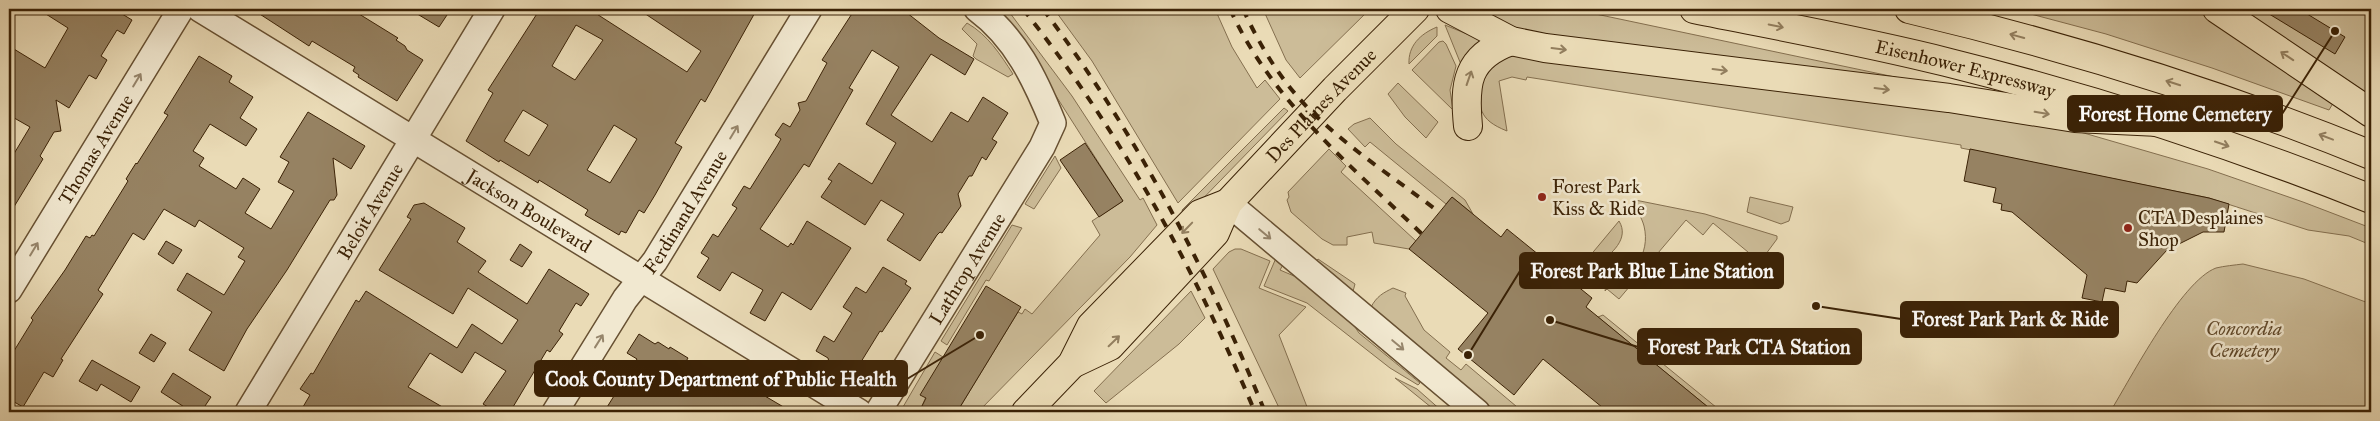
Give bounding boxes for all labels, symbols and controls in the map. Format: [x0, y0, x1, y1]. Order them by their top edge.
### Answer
one-way arrow [1768, 22, 1784, 31]
one-way arrow [2009, 31, 2025, 40]
street label: Eisenhower Expressway [1873, 35, 2059, 103]
street label: Des Plaines Avenue [1261, 43, 1381, 167]
one-way arrow [1551, 45, 1567, 55]
one-way arrow [2280, 51, 2294, 61]
one-way arrow [1712, 65, 1728, 75]
one-way arrow [1465, 71, 1474, 86]
one-way arrow [132, 73, 143, 87]
one-way arrow [2165, 77, 2181, 87]
one-way arrow [1873, 85, 1889, 95]
street label: Thomas Avenue [53, 90, 138, 209]
callout: Forest Home Cemetery [2068, 96, 2282, 131]
text: Forest Home Cemetery [2078, 102, 2273, 127]
one-way arrow [2034, 108, 2050, 118]
one-way arrow [729, 125, 739, 139]
one-way arrow [2319, 132, 2334, 141]
one-way arrow [2214, 139, 2230, 149]
street label: Ferdinand Avenue [638, 146, 732, 279]
street label: Beloit Avenue [332, 159, 408, 264]
street label: Jackson Boulevard [460, 163, 596, 258]
place label: Forest Park Kiss & Ride [1552, 175, 1645, 220]
marker: Forest Park Kiss & Ride [1536, 191, 1548, 203]
place label: CTA Desplaines Shop [2138, 206, 2263, 251]
street label: Lathrop Avenue [924, 209, 1011, 329]
one-way arrow [1181, 221, 1193, 234]
marker: CTA Desplaines Shop [2122, 222, 2134, 234]
one-way arrow [1259, 229, 1272, 240]
one-way arrow [30, 242, 40, 256]
callout: Forest Park Blue Line Station [1520, 253, 1783, 288]
text: Forest Park Blue Line Station [1530, 259, 1774, 283]
callout: Forest Park Park & Ride [1901, 302, 2118, 337]
text: Forest Park Park & Ride [1911, 307, 2109, 331]
park label: Concordia Cemetery [2206, 317, 2282, 362]
callout: Forest Park CTA Station [1638, 329, 1861, 364]
one-way arrow [594, 334, 604, 348]
one-way arrow [1108, 334, 1120, 347]
text: Forest Park CTA Station [1648, 335, 1851, 359]
one-way arrow [1391, 340, 1404, 351]
callout: Cook County Department of Public Health [535, 361, 907, 396]
text: Cook County Department of Public Health [545, 367, 898, 392]

